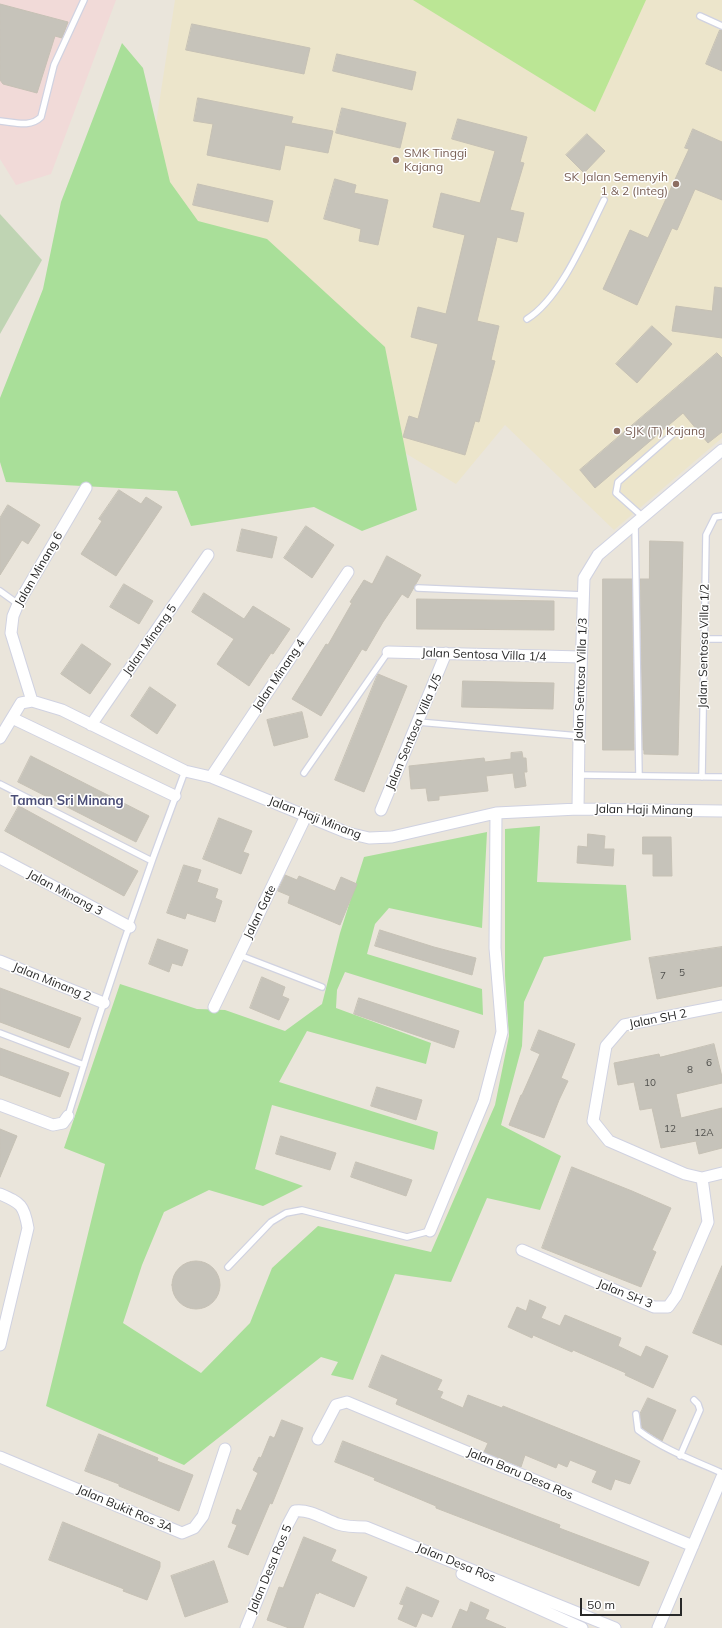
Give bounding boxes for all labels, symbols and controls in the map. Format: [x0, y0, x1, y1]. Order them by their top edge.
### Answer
place label: SMK Tinggi Kajang [404, 146, 467, 174]
marker: SMK Tinggi Kajang [391, 155, 401, 165]
place label: SK Jalan Semenyih 1 & 2 (Integ) [564, 170, 668, 198]
marker: SK Jalan Semenyih 1 & 2 (Integ) [671, 179, 681, 189]
place label: SJK (T) Kajang [625, 424, 705, 438]
marker: SJK (T) Kajang [612, 426, 622, 436]
street label: Jalan Minang 6 [12, 529, 66, 609]
street label: Jalan Sentosa Villa 1/2 [696, 583, 712, 709]
street label: Jalan Minang 5 [120, 602, 180, 678]
street label: Jalan Sentosa Villa 1/3 [572, 617, 590, 743]
street label: Jalan Minang 4 [250, 636, 308, 714]
street label: Jalan Sentosa Villa 1/4 [421, 646, 547, 664]
street label: Jalan Sentosa Villa 1/5 [383, 672, 445, 792]
district label: Taman Sri Minang [10, 793, 124, 809]
street label: Jalan Haji Minang [267, 794, 363, 842]
street label: Jalan Haji Minang [595, 802, 693, 818]
street label: Jalan Minang 3 [25, 867, 105, 919]
street label: Jalan Gate [241, 883, 279, 941]
street label: Jalan Minang 2 [11, 960, 93, 1004]
house number: 5 [679, 967, 685, 979]
house number: 7 [660, 970, 666, 982]
street label: Jalan SH 2 [628, 1006, 688, 1032]
house number: 6 [706, 1057, 712, 1069]
house number: 8 [687, 1064, 693, 1076]
house number: 10 [644, 1077, 656, 1089]
house number: 12 [664, 1123, 676, 1135]
house number: 12A [694, 1127, 714, 1139]
street label: Jalan SH 3 [595, 1276, 655, 1312]
street label: Jalan Baru Desa Ros [465, 1445, 575, 1503]
street label: Jalan Bukit Ros 3A [75, 1482, 175, 1536]
street label: Jalan Desa Ros 5 [245, 1523, 295, 1615]
street label: Jalan Desa Ros [414, 1541, 498, 1585]
scale bar [582, 1590, 684, 1616]
text: 50 m [587, 1597, 615, 1612]

